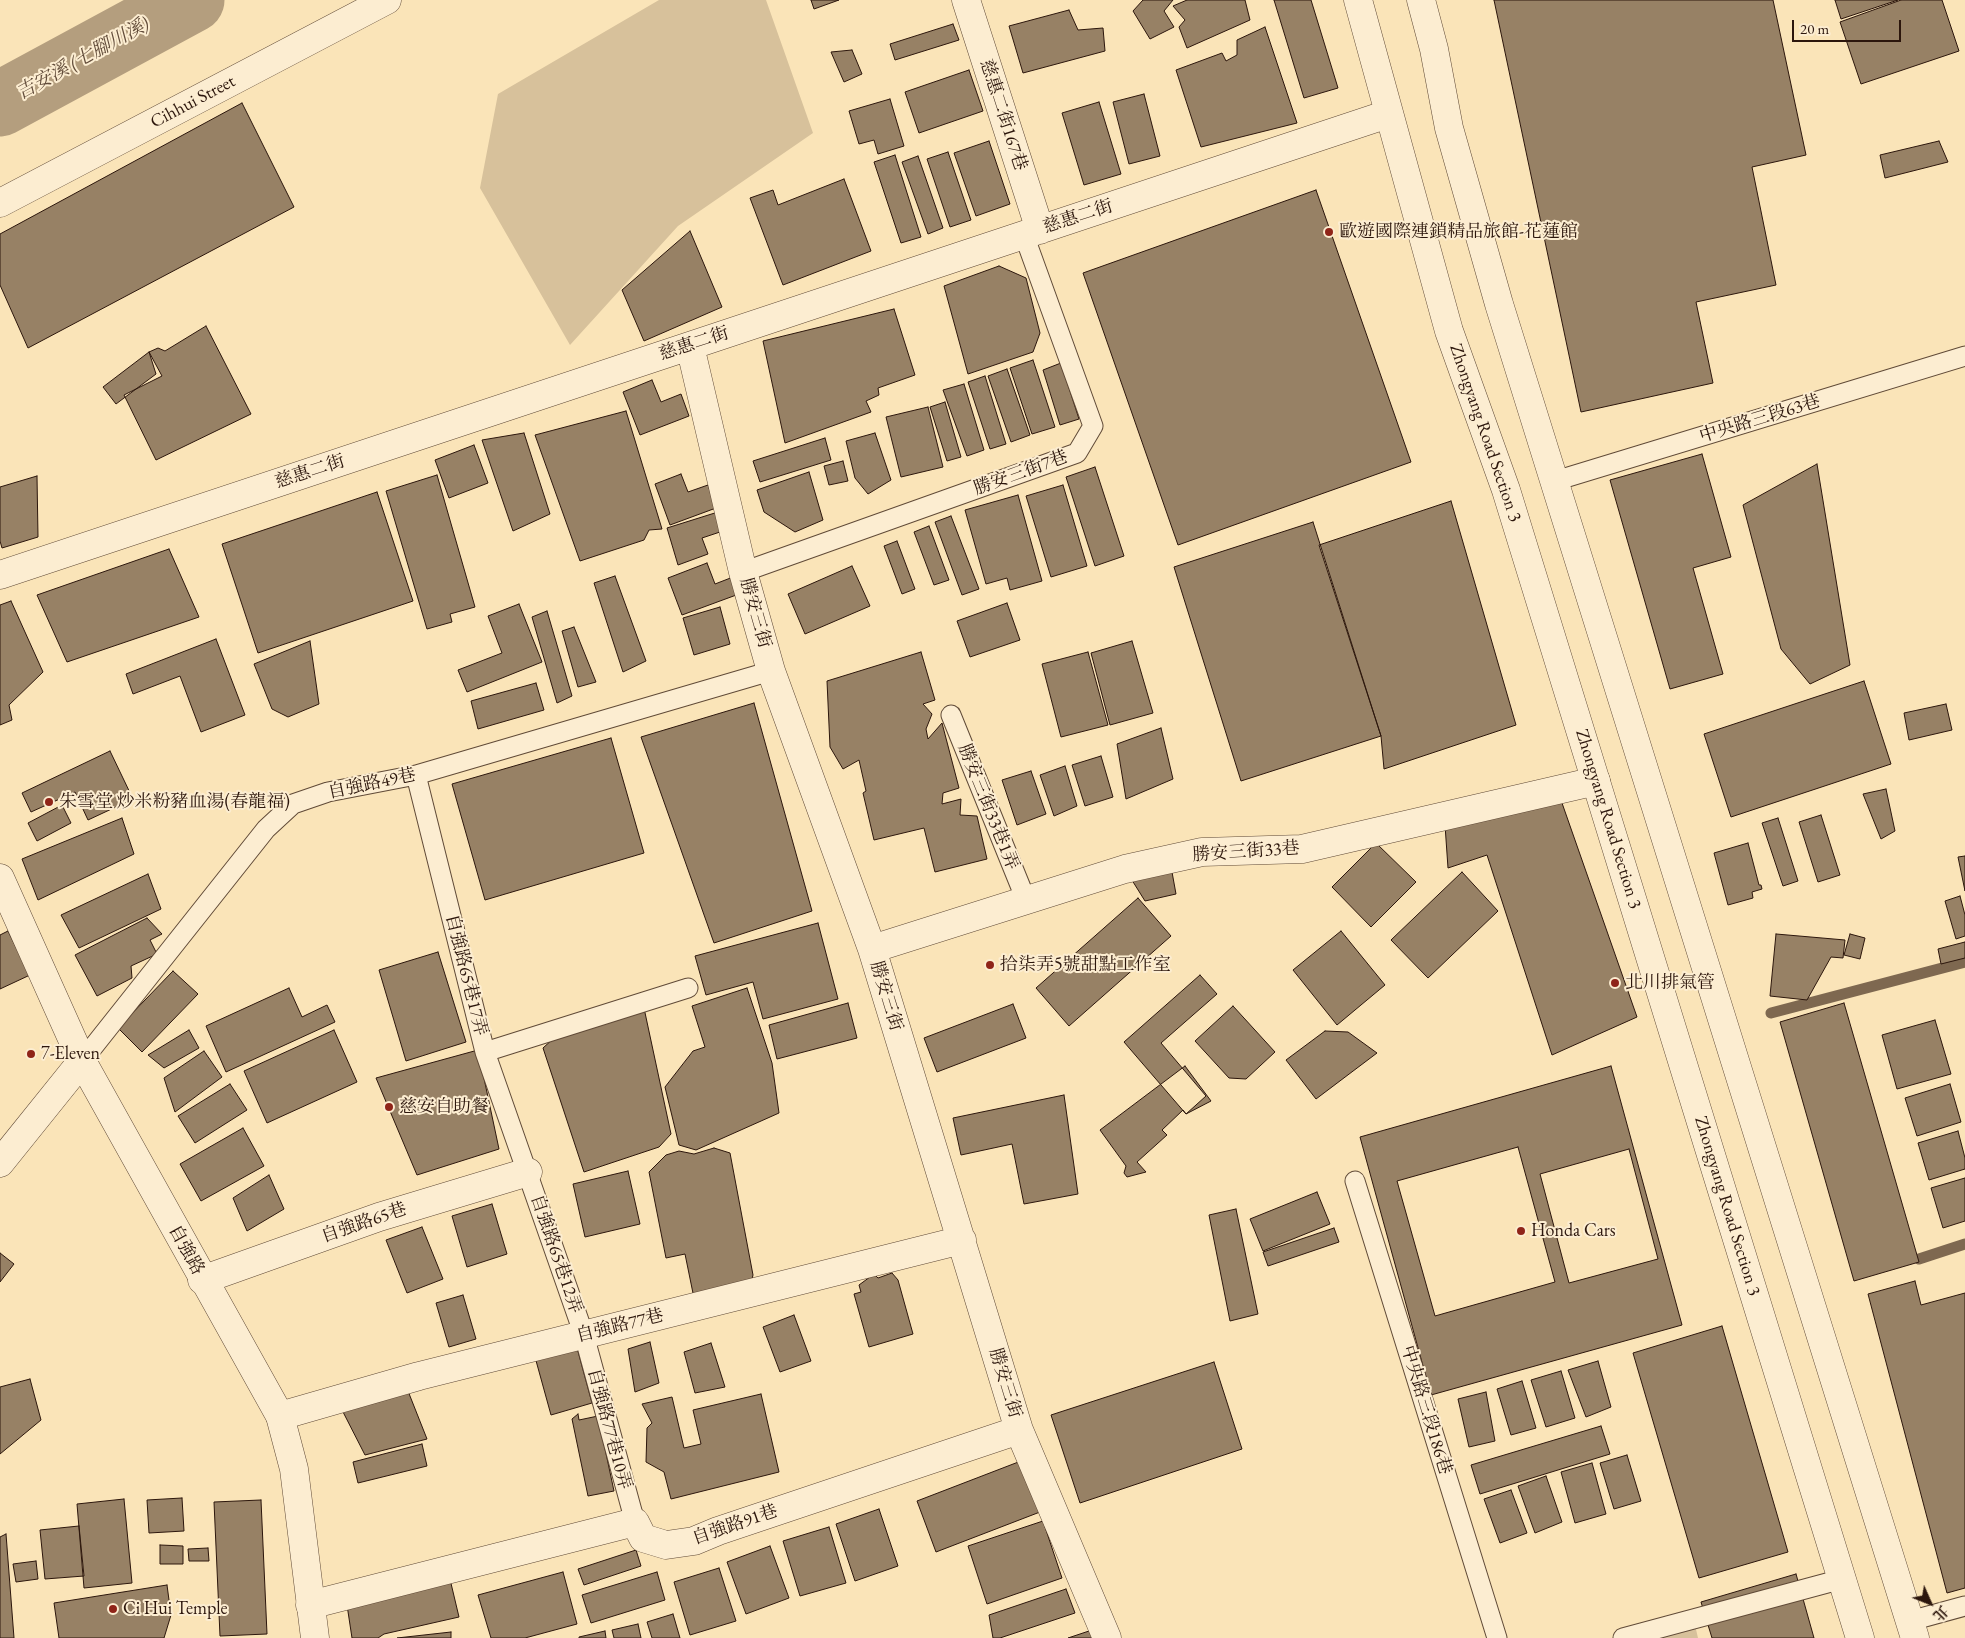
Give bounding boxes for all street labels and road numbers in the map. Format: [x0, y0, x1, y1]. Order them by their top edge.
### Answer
street label: 慈惠二街167巷 [975, 57, 1031, 173]
street label: Cihhui Street [147, 71, 239, 133]
street label: 慈惠二街 [1040, 196, 1116, 238]
street label: 慈惠二街 [656, 323, 732, 365]
street label: Zhongyang Road Section 3 [1444, 341, 1526, 525]
street label: 中央路三段63巷 [1697, 390, 1823, 448]
street label: 勝安三街7巷 [971, 446, 1071, 500]
street label: 慈惠二街 [272, 451, 348, 493]
street label: 勝安三街 [735, 575, 775, 651]
street label: Zhongyang Road Section 3 [1570, 727, 1646, 911]
street label: 勝安三街33巷1弄 [953, 741, 1023, 873]
street label: 自強路49巷 [326, 764, 418, 804]
street label: 勝安三街33巷 [1192, 837, 1300, 867]
street label: 自強路65巷17弄 [440, 912, 492, 1038]
street label: 勝安三街 [865, 958, 907, 1034]
street label: Zhongyang Road Section 3 [1689, 1114, 1765, 1298]
street label: 自強路65巷12弄 [526, 1192, 586, 1316]
street label: 自強路65巷 [318, 1198, 410, 1248]
street label: 自強路 [163, 1221, 209, 1279]
street label: 自強路77巷 [574, 1305, 666, 1347]
street label: 中央路三段186巷 [1396, 1343, 1456, 1477]
street label: 勝安三街 [984, 1345, 1026, 1421]
street label: 自強路77巷10弄 [582, 1366, 636, 1492]
street label: 自強路91巷 [689, 1500, 781, 1550]

